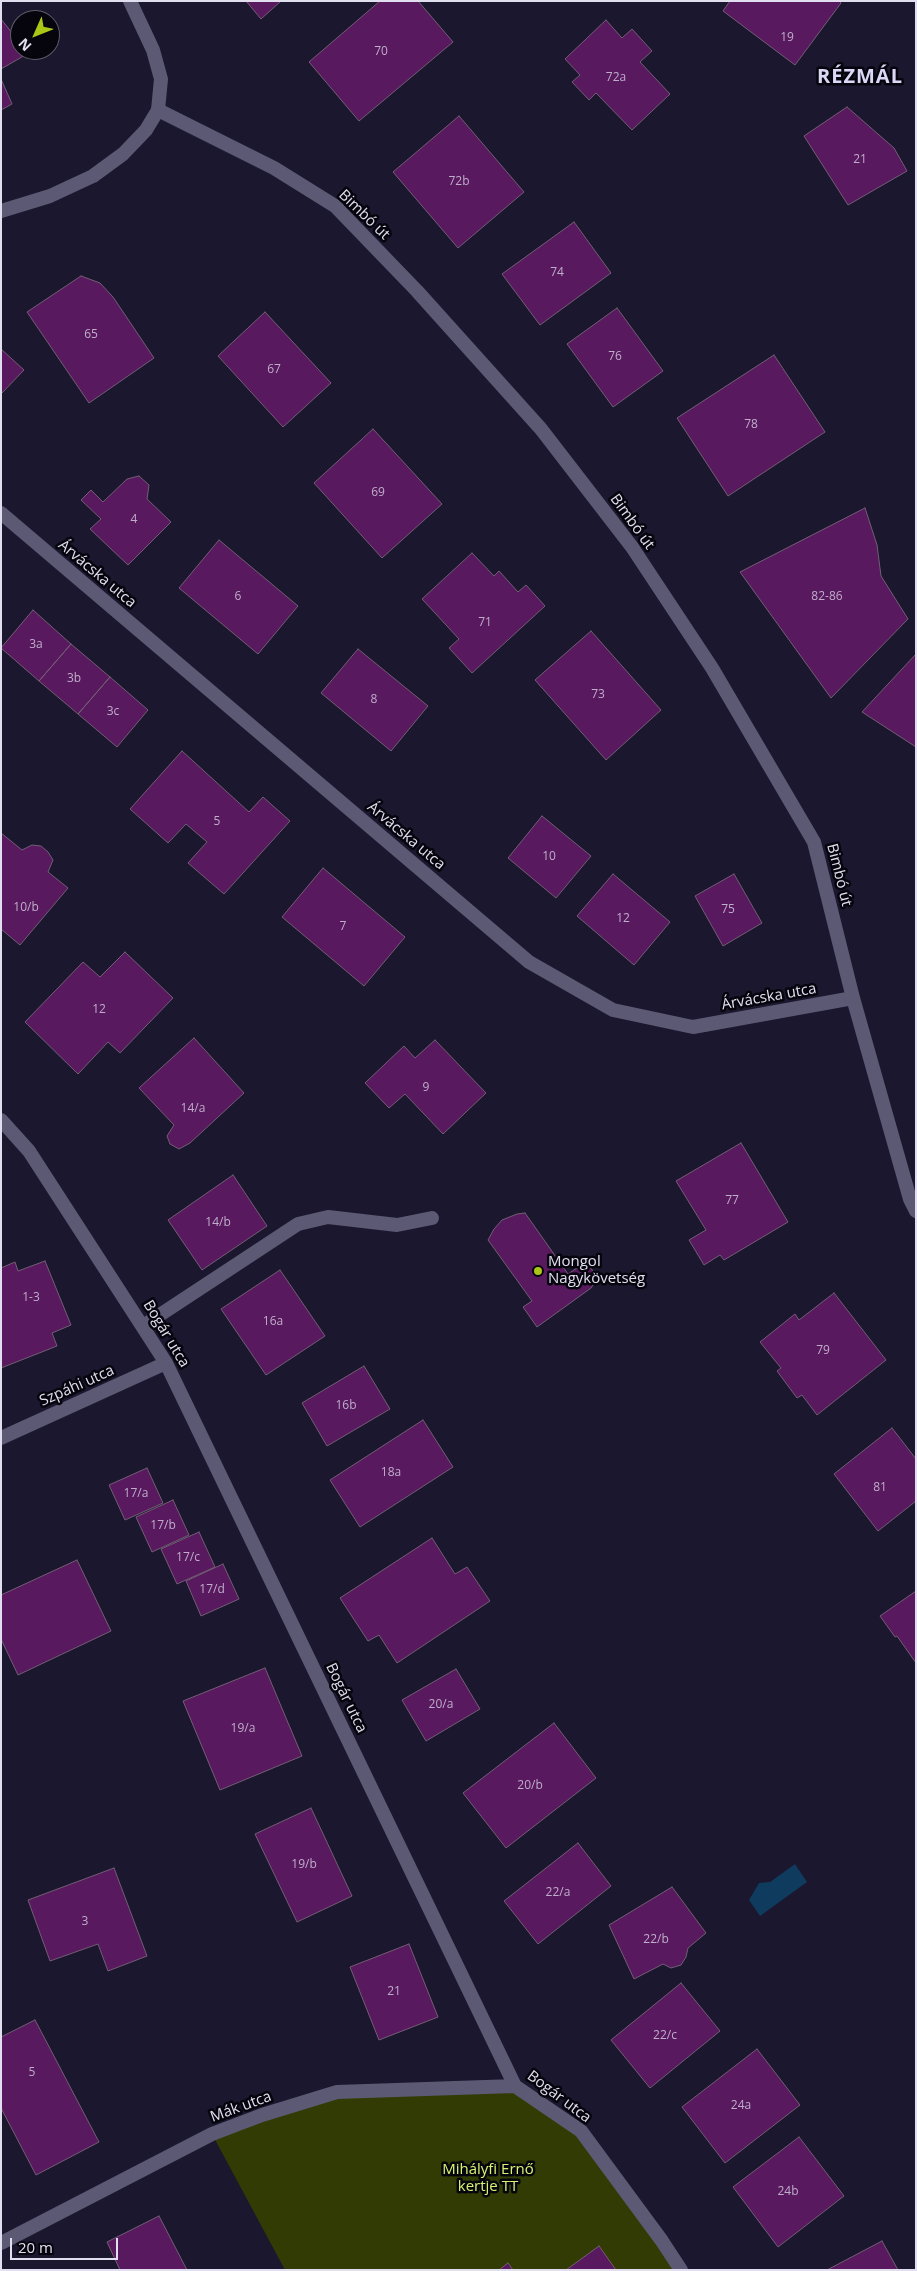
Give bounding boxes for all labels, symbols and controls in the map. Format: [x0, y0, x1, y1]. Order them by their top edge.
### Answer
north arrow [10, 10, 60, 60]
house number: 19 [780, 31, 794, 45]
text: N [14, 34, 35, 56]
house number: 70 [374, 45, 388, 59]
district label: RÉZMÁL [816, 65, 904, 89]
house number: 72a [606, 71, 626, 85]
house number: 21 [853, 153, 867, 167]
house number: 72b [448, 175, 470, 189]
street label: Bimbó út [335, 186, 393, 244]
house number: 74 [550, 266, 564, 280]
house number: 65 [84, 328, 98, 342]
house number: 76 [608, 350, 622, 364]
house number: 67 [267, 363, 281, 377]
house number: 78 [744, 418, 758, 432]
house number: 69 [371, 486, 385, 500]
street label: Bimbó út [606, 491, 658, 553]
house number: 4 [131, 513, 137, 527]
street label: Árvácska utca [54, 536, 140, 612]
house number: 6 [235, 590, 241, 604]
house number: 82-86 [811, 590, 843, 604]
house number: 71 [478, 616, 492, 630]
house number: 3a [29, 638, 43, 652]
house number: 3b [67, 672, 81, 686]
house number: 73 [591, 688, 605, 702]
house number: 8 [371, 693, 377, 707]
house number: 3c [107, 705, 119, 719]
street label: Árvácska utca [363, 798, 449, 874]
house number: 5 [214, 815, 220, 829]
street label: Bimbó út [823, 842, 855, 908]
house number: 10 [542, 850, 556, 864]
house number: 10/b [13, 901, 39, 915]
house number: 75 [721, 903, 735, 917]
house number: 12 [616, 912, 630, 926]
house number: 7 [340, 920, 346, 934]
street label: Árvácska utca [720, 980, 818, 1014]
house number: 12 [92, 1003, 106, 1017]
house number: 9 [423, 1081, 429, 1095]
house number: 14/a [181, 1102, 205, 1116]
house number: 77 [725, 1194, 739, 1208]
house number: 14/b [205, 1216, 231, 1230]
place label: Mongol Nagykövetség [548, 1253, 645, 1288]
marker: Mongol Nagykövetség [532, 1265, 544, 1277]
house number: 1-3 [22, 1291, 40, 1305]
street label: Bogár utca [139, 1297, 193, 1371]
house number: 16a [263, 1315, 283, 1329]
house number: 79 [816, 1344, 830, 1358]
street label: Szpáhi utca [37, 1362, 117, 1410]
house number: 16b [335, 1399, 357, 1413]
house number: 18a [381, 1466, 401, 1480]
house number: 81 [873, 1481, 887, 1495]
house number: 17/a [124, 1487, 148, 1501]
house number: 17/b [150, 1519, 176, 1533]
house number: 17/c [176, 1551, 200, 1565]
house number: 17/d [199, 1583, 225, 1597]
street label: Bogár utca [321, 1660, 371, 1736]
house number: 20/a [429, 1698, 453, 1712]
house number: 19/a [231, 1722, 255, 1736]
house number: 20/b [517, 1779, 543, 1793]
house number: 19/b [291, 1858, 317, 1872]
house number: 22/a [546, 1886, 570, 1900]
house number: 3 [82, 1915, 88, 1929]
house number: 22/b [643, 1933, 669, 1947]
house number: 21 [387, 1985, 401, 1999]
house number: 22/c [653, 2029, 677, 2043]
house number: 5 [29, 2066, 35, 2080]
street label: Bogár utca [524, 2067, 594, 2127]
street label: Mák utca [208, 2088, 274, 2126]
house number: 24a [731, 2099, 751, 2113]
park label: Mihályfi Ernő kertje TT [442, 2161, 534, 2196]
house number: 24b [777, 2185, 799, 2199]
scale bar [12, 2228, 120, 2260]
text: 20 m [18, 2237, 53, 2257]

